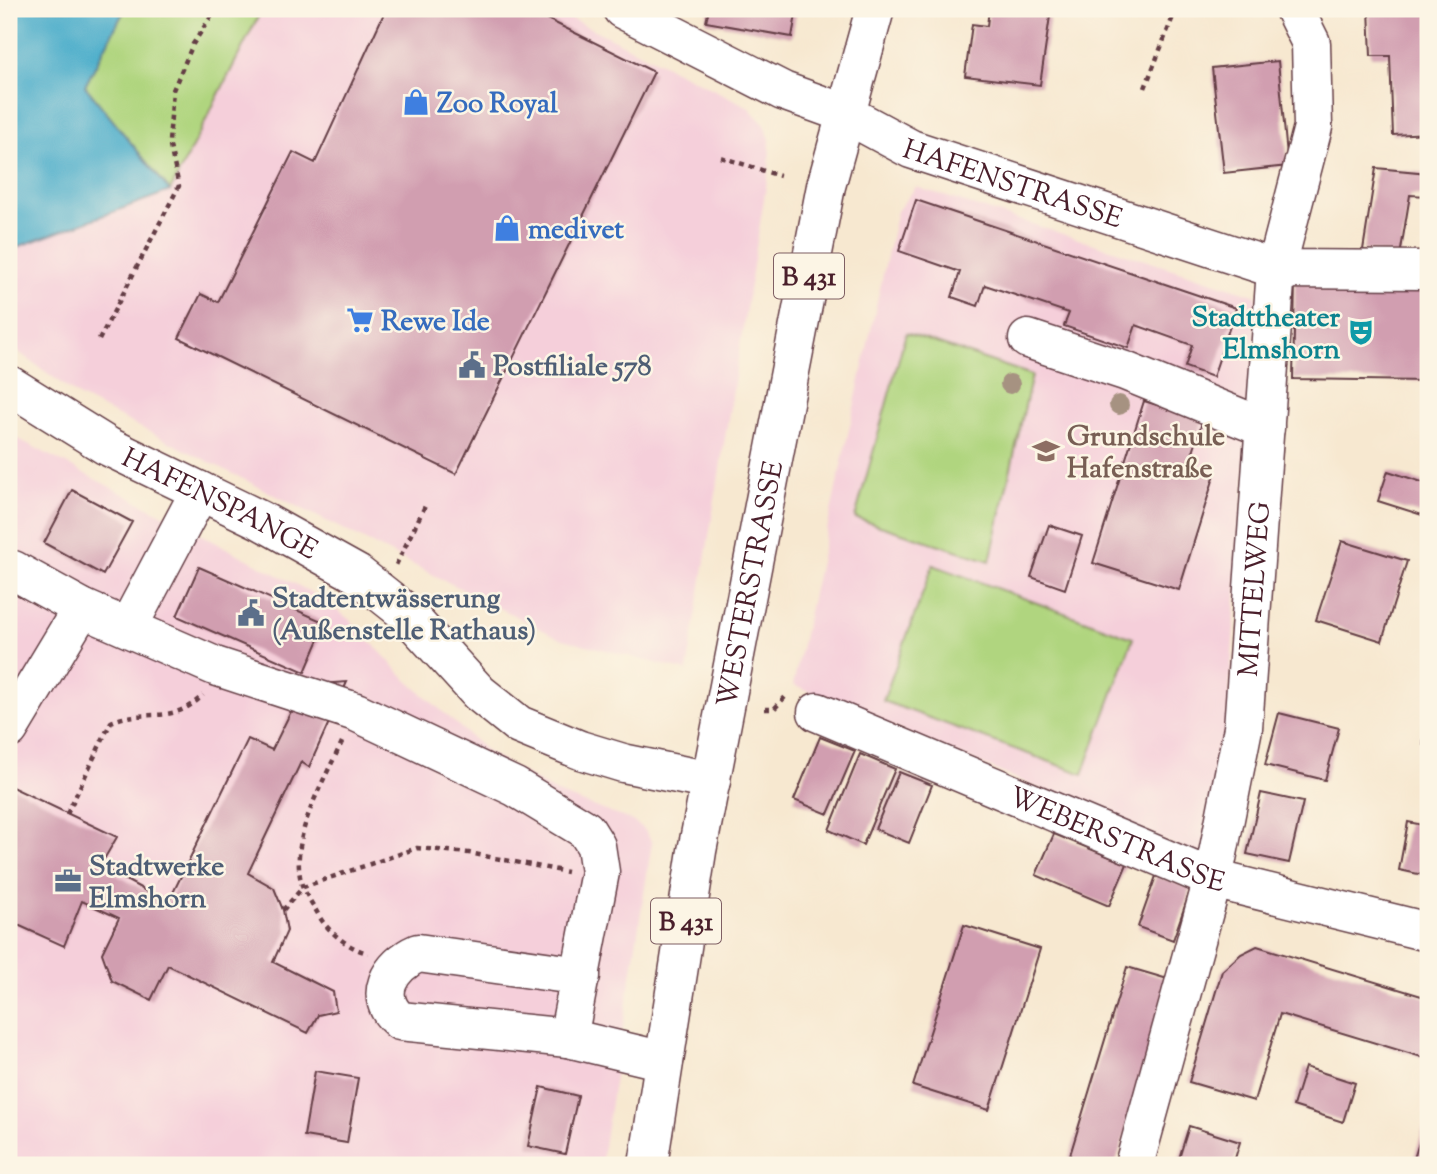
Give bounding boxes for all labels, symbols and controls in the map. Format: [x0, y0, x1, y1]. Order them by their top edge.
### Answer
place label: Zoo Royal [437, 85, 558, 125]
shop icon: Zoo Royal [401, 87, 431, 117]
street label: HAFENSTRASSE [897, 131, 1127, 240]
place label: medivet [528, 211, 624, 251]
shop icon: medivet [492, 213, 522, 243]
road number: B 431 [774, 254, 844, 298]
place label: Stadttheater Elmshorn [1192, 299, 1340, 371]
place label: Rewe Ide [381, 303, 490, 343]
supermarket icon: Rewe Ide [345, 305, 375, 335]
theatre icon: Stadttheater Elmshorn [1346, 317, 1376, 347]
place label: Postfiliale 578 [493, 348, 652, 388]
public building icon: Postfiliale 578 [457, 350, 487, 380]
place label: Grundschule Hafenstraße [1067, 418, 1225, 490]
school or university icon: Grundschule Hafenstraße [1031, 436, 1061, 466]
street label: HAFENSPANGE [114, 439, 324, 571]
street label: WESTERSTRASSE [708, 458, 795, 711]
street label: MITTELWEG [1230, 500, 1282, 678]
place label: Stadtentwässerung (Außenstelle Rathaus) [272, 580, 536, 652]
public building icon: Stadtentwässerung (Außenstelle Rathaus) [236, 598, 266, 628]
street label: WEBERSTRASSE [1002, 778, 1229, 904]
place label: Stadtwerke Elmshorn [89, 848, 224, 920]
office icon: Stadtwerke Elmshorn [53, 866, 83, 896]
road number: B 431 [651, 898, 721, 944]

